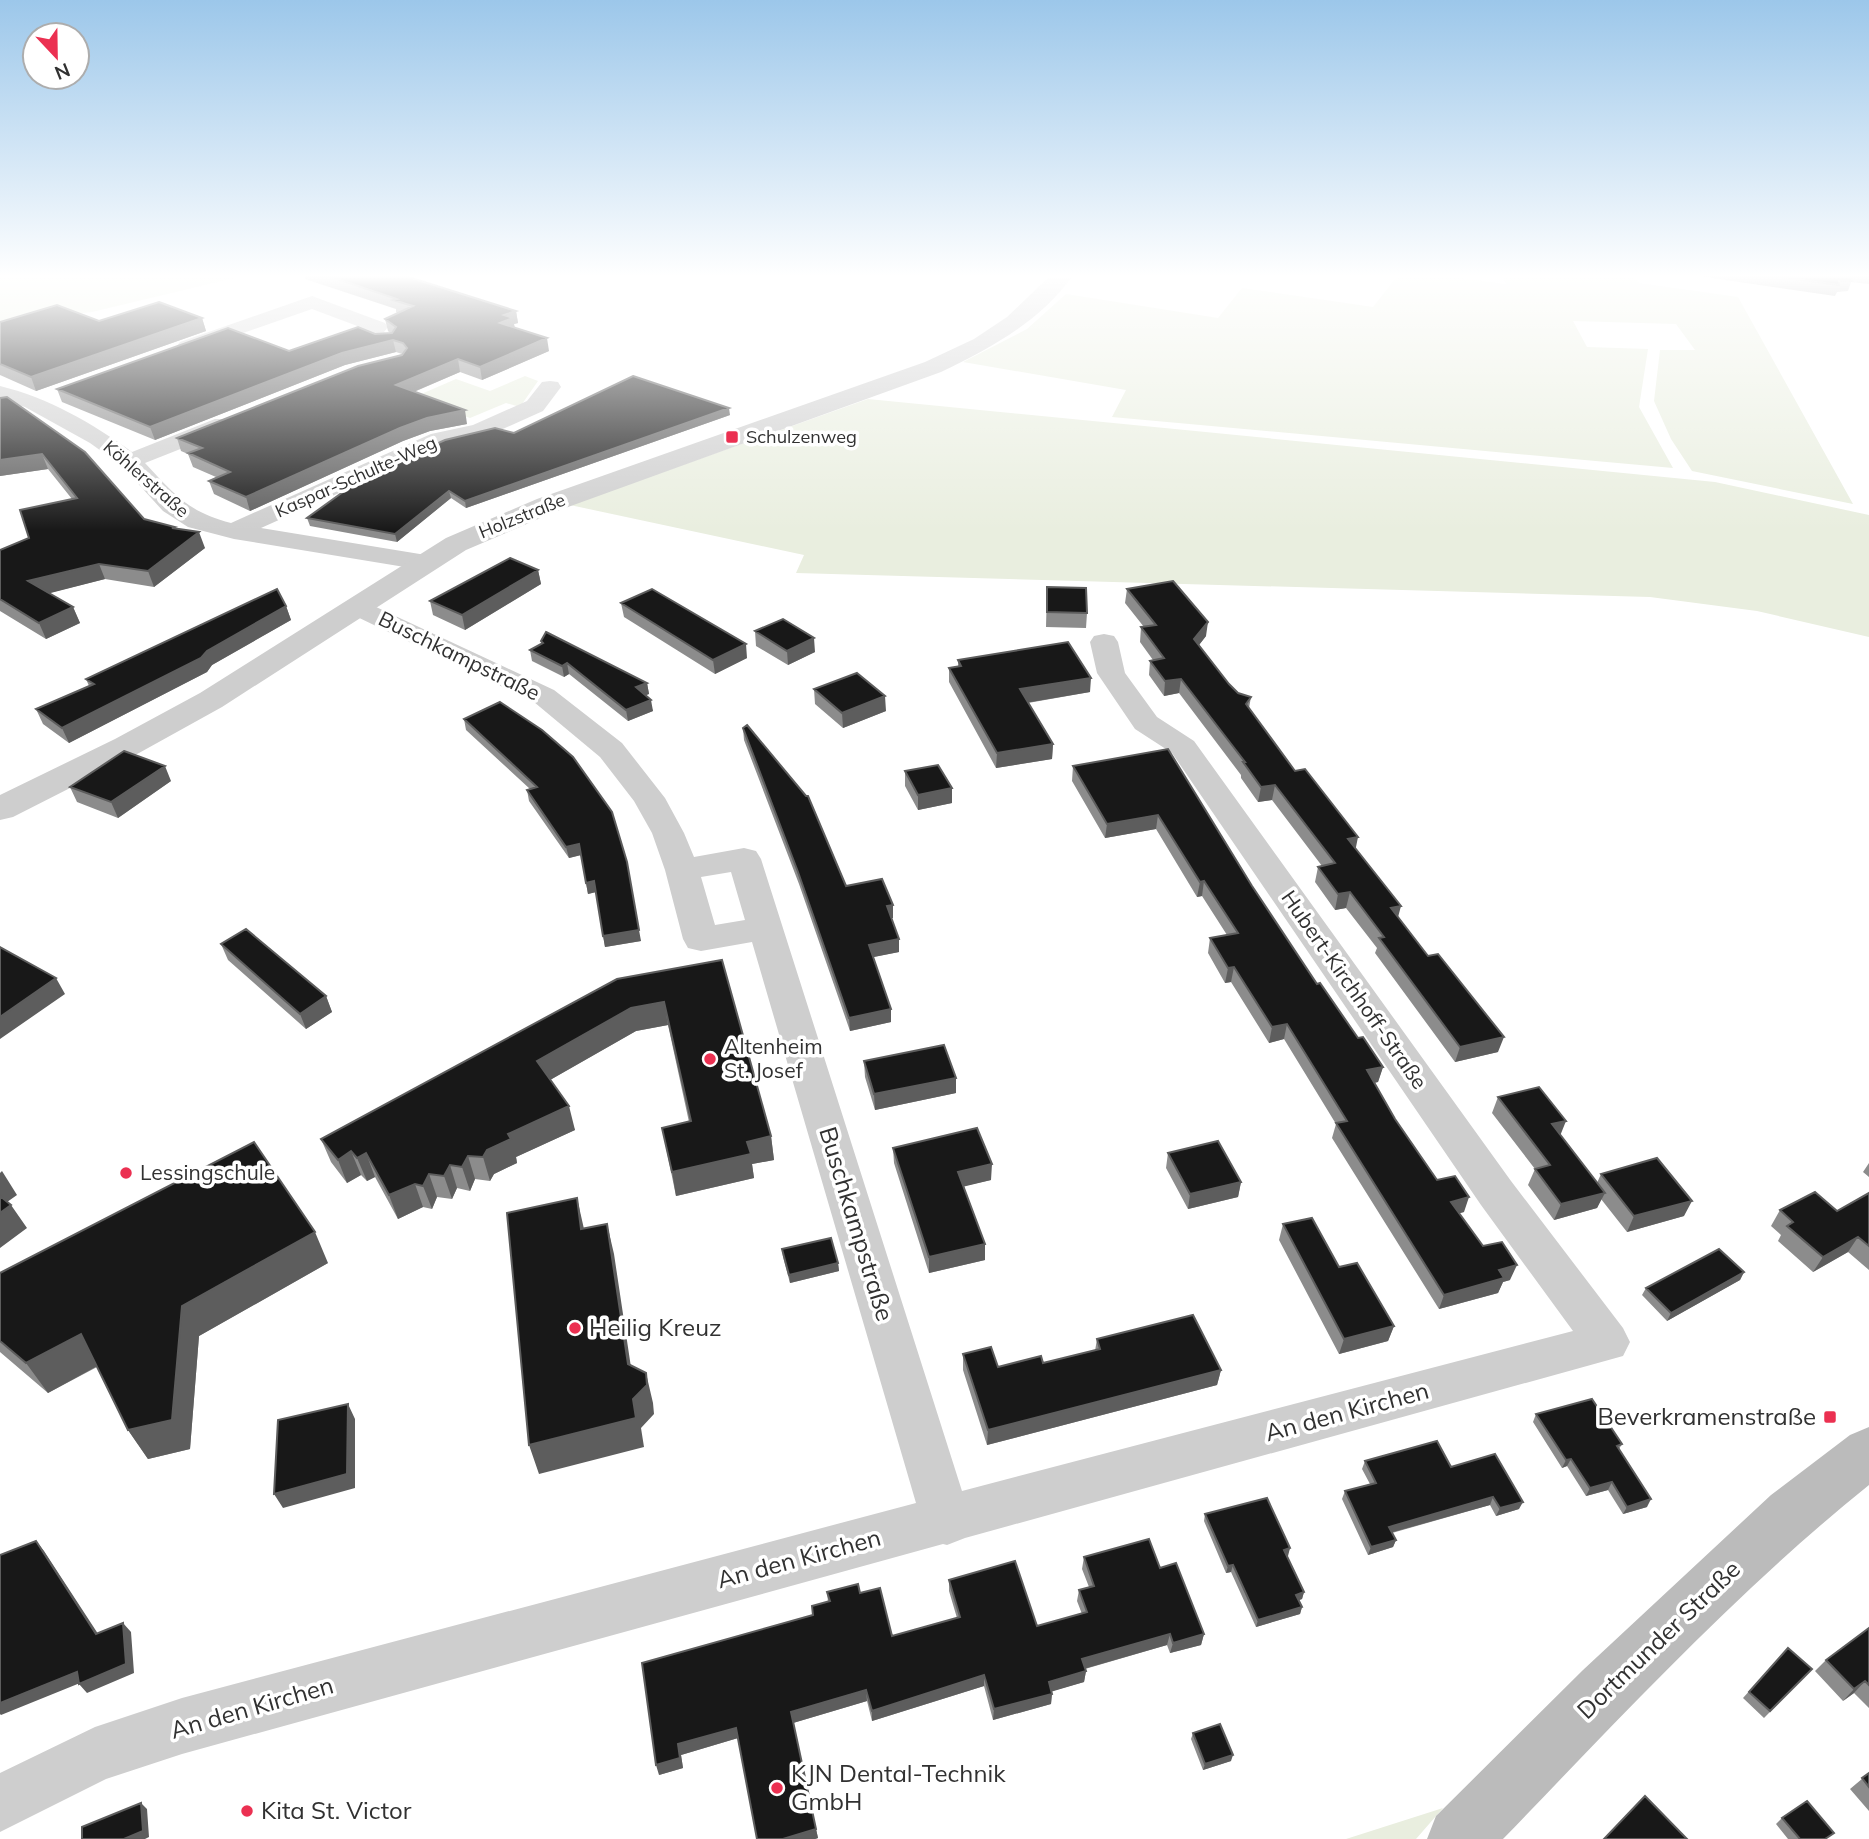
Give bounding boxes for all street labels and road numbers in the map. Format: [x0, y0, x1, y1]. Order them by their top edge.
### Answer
street label: Kaspar-Schulte-Weg [272, 431, 440, 522]
street label: Köhlerstraße [99, 435, 194, 522]
street label: Holzstraße [475, 488, 568, 543]
street label: Buschkampstraße [374, 605, 544, 705]
street label: Hubert-Kirchhoff-Straße [1276, 885, 1433, 1094]
street label: Buschkampstraße [813, 1123, 901, 1324]
street label: An den Kirchen [1262, 1375, 1432, 1447]
street label: An den Kirchen [714, 1522, 884, 1594]
street label: Dortmunder Straße [1570, 1554, 1746, 1725]
street label: An den Kirchen [167, 1669, 337, 1745]

